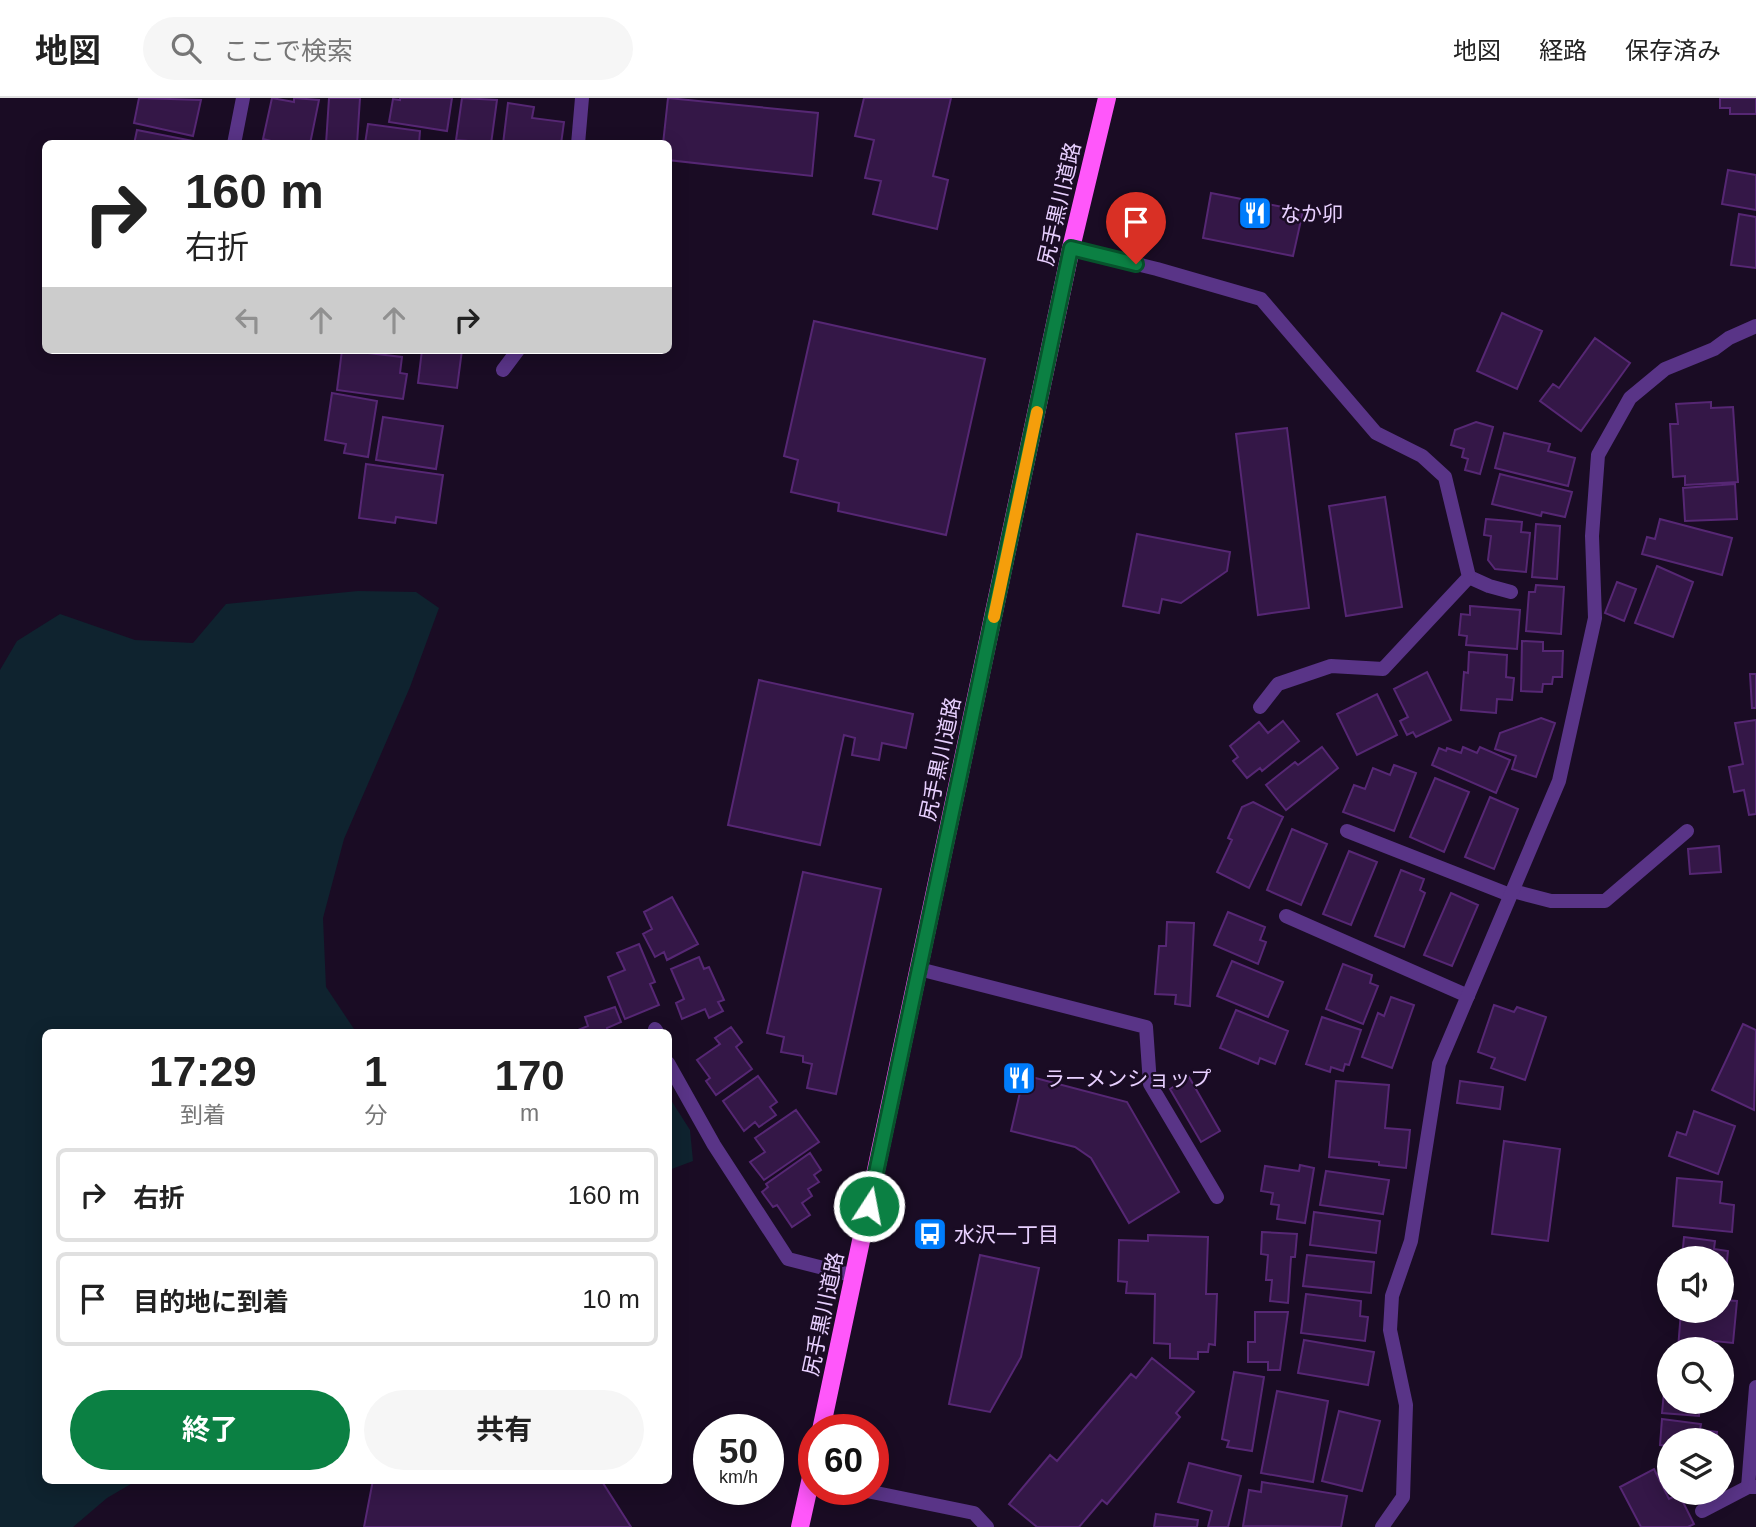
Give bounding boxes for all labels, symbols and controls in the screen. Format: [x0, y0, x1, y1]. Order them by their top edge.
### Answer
search box [143, 17, 633, 80]
icon: search [167, 29, 205, 67]
text: 地図 [35, 32, 101, 69]
text: ここで検索 [223, 36, 353, 66]
text: 地図 [1453, 37, 1501, 64]
text: 経路 [1539, 37, 1587, 64]
text: 保存済み [1625, 37, 1721, 64]
street label: 尻手黒川道路 [1034, 140, 1084, 268]
text: 160 m [185, 164, 324, 218]
icon: right [70, 168, 161, 259]
pin [1106, 192, 1166, 264]
restaurant icon: なか卯 [1236, 194, 1274, 232]
place label: なか卯 [1280, 202, 1343, 225]
icon: arrive [1117, 203, 1155, 241]
text: 右折 [185, 229, 249, 265]
icon: left [229, 301, 267, 339]
icon: ahead [302, 301, 340, 339]
icon: ahead [375, 301, 413, 339]
icon: right [448, 301, 486, 339]
street label: 尻手黒川道路 [916, 695, 964, 823]
text: 17:29 [149, 1048, 257, 1095]
text: 1 [364, 1048, 387, 1095]
text: 170 [495, 1052, 565, 1099]
restaurant icon: ラーメンショップ [1000, 1059, 1038, 1097]
place label: ラーメンショップ [1044, 1067, 1211, 1090]
text: m [520, 1100, 539, 1126]
text: 到着 [180, 1102, 226, 1128]
text: 分 [364, 1102, 387, 1128]
position arrow [832, 1169, 906, 1243]
icon: right [74, 1176, 112, 1214]
text: 160 m [568, 1180, 640, 1210]
text: 右折 [133, 1183, 185, 1213]
bus stop icon: 水沢一丁目 [911, 1215, 949, 1253]
place label: 水沢一丁目 [954, 1223, 1059, 1246]
map controls [1657, 1246, 1734, 1505]
button: sound [1657, 1246, 1734, 1323]
street label: 尻手黒川道路 [799, 1250, 847, 1378]
icon: arrive [74, 1280, 112, 1318]
text: 10 m [582, 1284, 640, 1314]
text: 目的地に到着 [133, 1287, 289, 1317]
button: search [1657, 1337, 1734, 1414]
button: 終了 [70, 1390, 350, 1470]
button: 共有 [364, 1390, 644, 1470]
speed limit sign: 60 [798, 1414, 889, 1505]
button: layers [1657, 1428, 1734, 1505]
text: 50 [719, 1431, 758, 1470]
text: km/h [719, 1467, 758, 1487]

